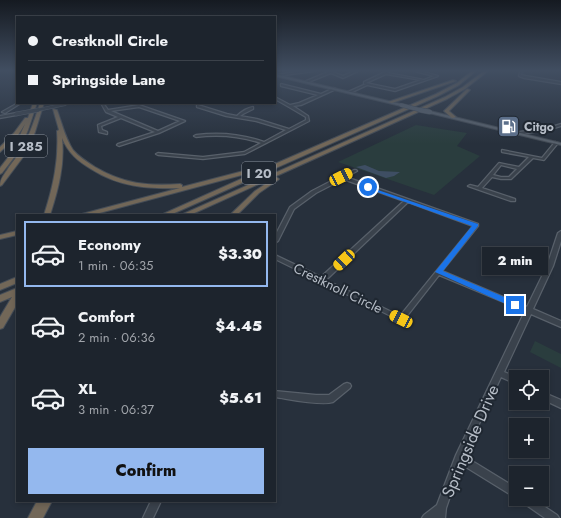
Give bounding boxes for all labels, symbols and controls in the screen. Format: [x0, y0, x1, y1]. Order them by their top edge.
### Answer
text: Crestknoll Circle [52, 30, 168, 52]
text: Springside Lane [52, 69, 165, 91]
fuel station icon: Citgo [496, 114, 522, 140]
place label: Citgo [524, 118, 554, 136]
road number: I 285 [5, 135, 47, 157]
road number: I 20 [242, 162, 276, 184]
car [328, 166, 354, 188]
route start [359, 178, 377, 196]
text: Economy [78, 234, 141, 256]
icon: car [30, 236, 66, 272]
text: $3.30 [218, 243, 262, 265]
car [331, 247, 357, 273]
callout: 2 min [482, 247, 548, 275]
text: 2 min [498, 251, 532, 270]
text: 1 min · 06:35 [78, 256, 153, 275]
street label: Crestknoll Circle [290, 258, 386, 318]
route end [506, 296, 524, 314]
text: Comfort [78, 306, 135, 328]
icon: car [30, 308, 66, 344]
car [388, 308, 414, 330]
text: $4.45 [216, 315, 262, 337]
text: 2 min · 06:36 [78, 328, 155, 347]
map controls [509, 370, 549, 506]
button: locate [509, 370, 549, 410]
text: XL [78, 378, 96, 400]
icon: car [30, 380, 66, 416]
street label: Springside Drive [435, 381, 505, 501]
text: $5.61 [219, 387, 262, 409]
text: 3 min · 06:37 [78, 400, 154, 419]
button: + [509, 418, 549, 458]
button: Confirm [28, 448, 264, 494]
button: − [509, 466, 549, 506]

